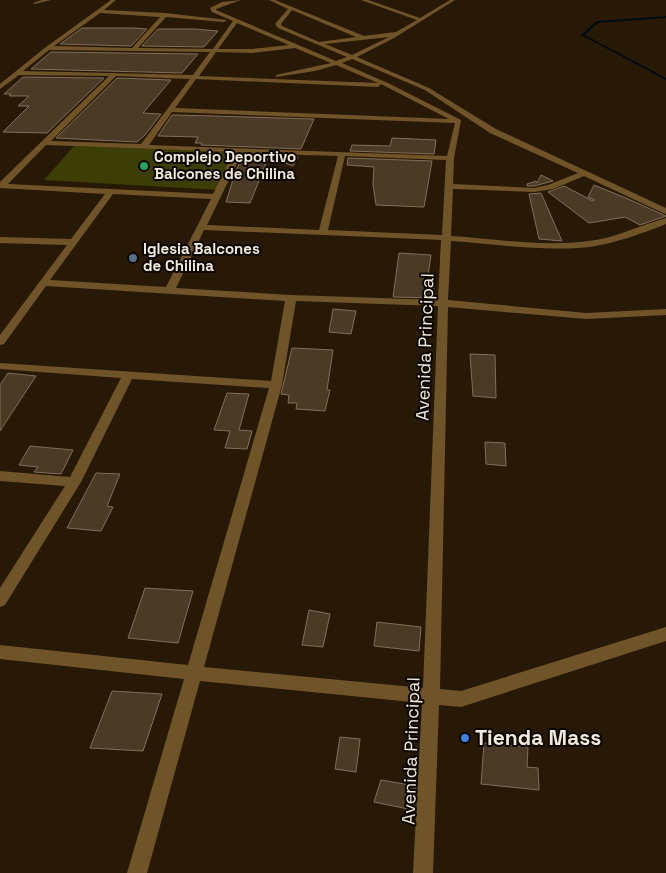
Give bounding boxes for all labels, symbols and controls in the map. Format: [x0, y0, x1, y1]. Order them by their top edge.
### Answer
place label: Complejo Deportivo Balcones de Chilina [154, 147, 296, 183]
marker: Complejo Deportivo Balcones de Chilina [138, 160, 150, 172]
place label: Iglesia Balcones de Chilina [143, 239, 260, 275]
marker: Iglesia Balcones de Chilina [127, 252, 139, 264]
street label: Avenida Principal [410, 273, 439, 421]
street label: Avenida Principal [396, 677, 425, 825]
place label: Tienda Mass [475, 724, 601, 751]
marker: Tienda Mass [459, 732, 471, 744]

